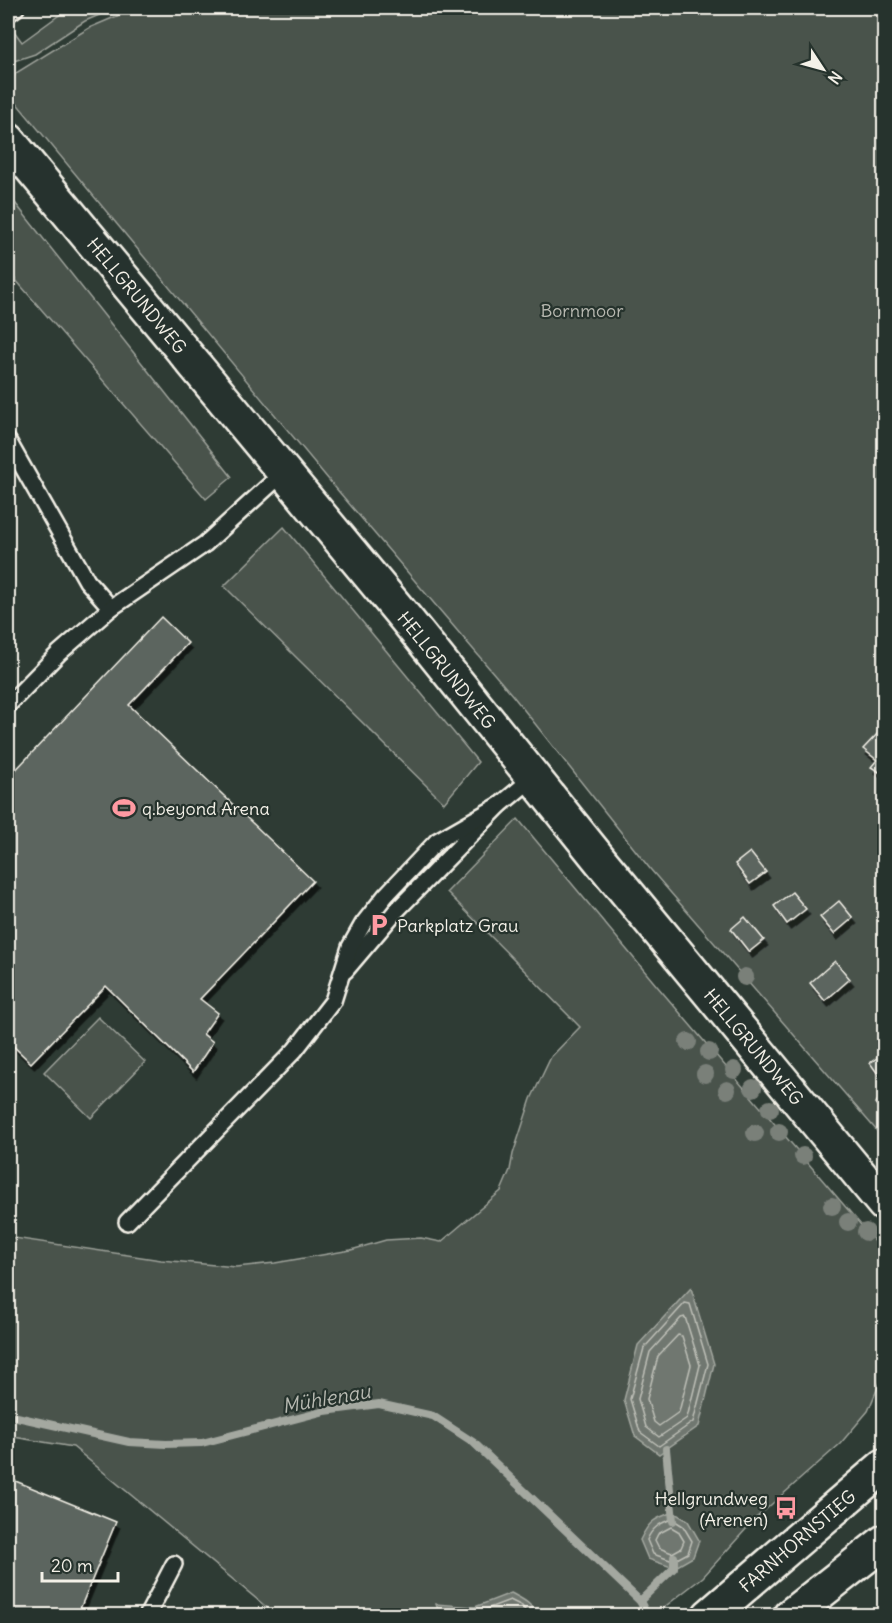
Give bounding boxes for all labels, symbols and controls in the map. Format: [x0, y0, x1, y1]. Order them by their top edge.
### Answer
north arrow [793, 39, 853, 99]
text: N [824, 67, 846, 88]
street label: HELLGRUNDWEG [82, 233, 192, 358]
park label: Bornmoor [540, 299, 624, 322]
street label: HELLGRUNDWEG [393, 606, 501, 733]
sports icon: q.beyond Arena [111, 795, 137, 821]
place label: q.beyond Arena [142, 797, 270, 820]
parking icon: Parkplatz Grau [366, 912, 392, 938]
place label: Parkplatz Grau [397, 914, 519, 937]
street label: HELLGRUNDWEG [699, 984, 809, 1109]
water label: Mühlenau [280, 1378, 373, 1418]
street label: FARNHORNSTIEG [734, 1484, 860, 1597]
place label: Hellgrundweg (Arenen) [655, 1487, 768, 1531]
bus stop icon: Hellgrundweg (Arenen) [773, 1495, 799, 1521]
scale bar [42, 1545, 118, 1583]
text: 20 m [51, 1554, 93, 1577]

